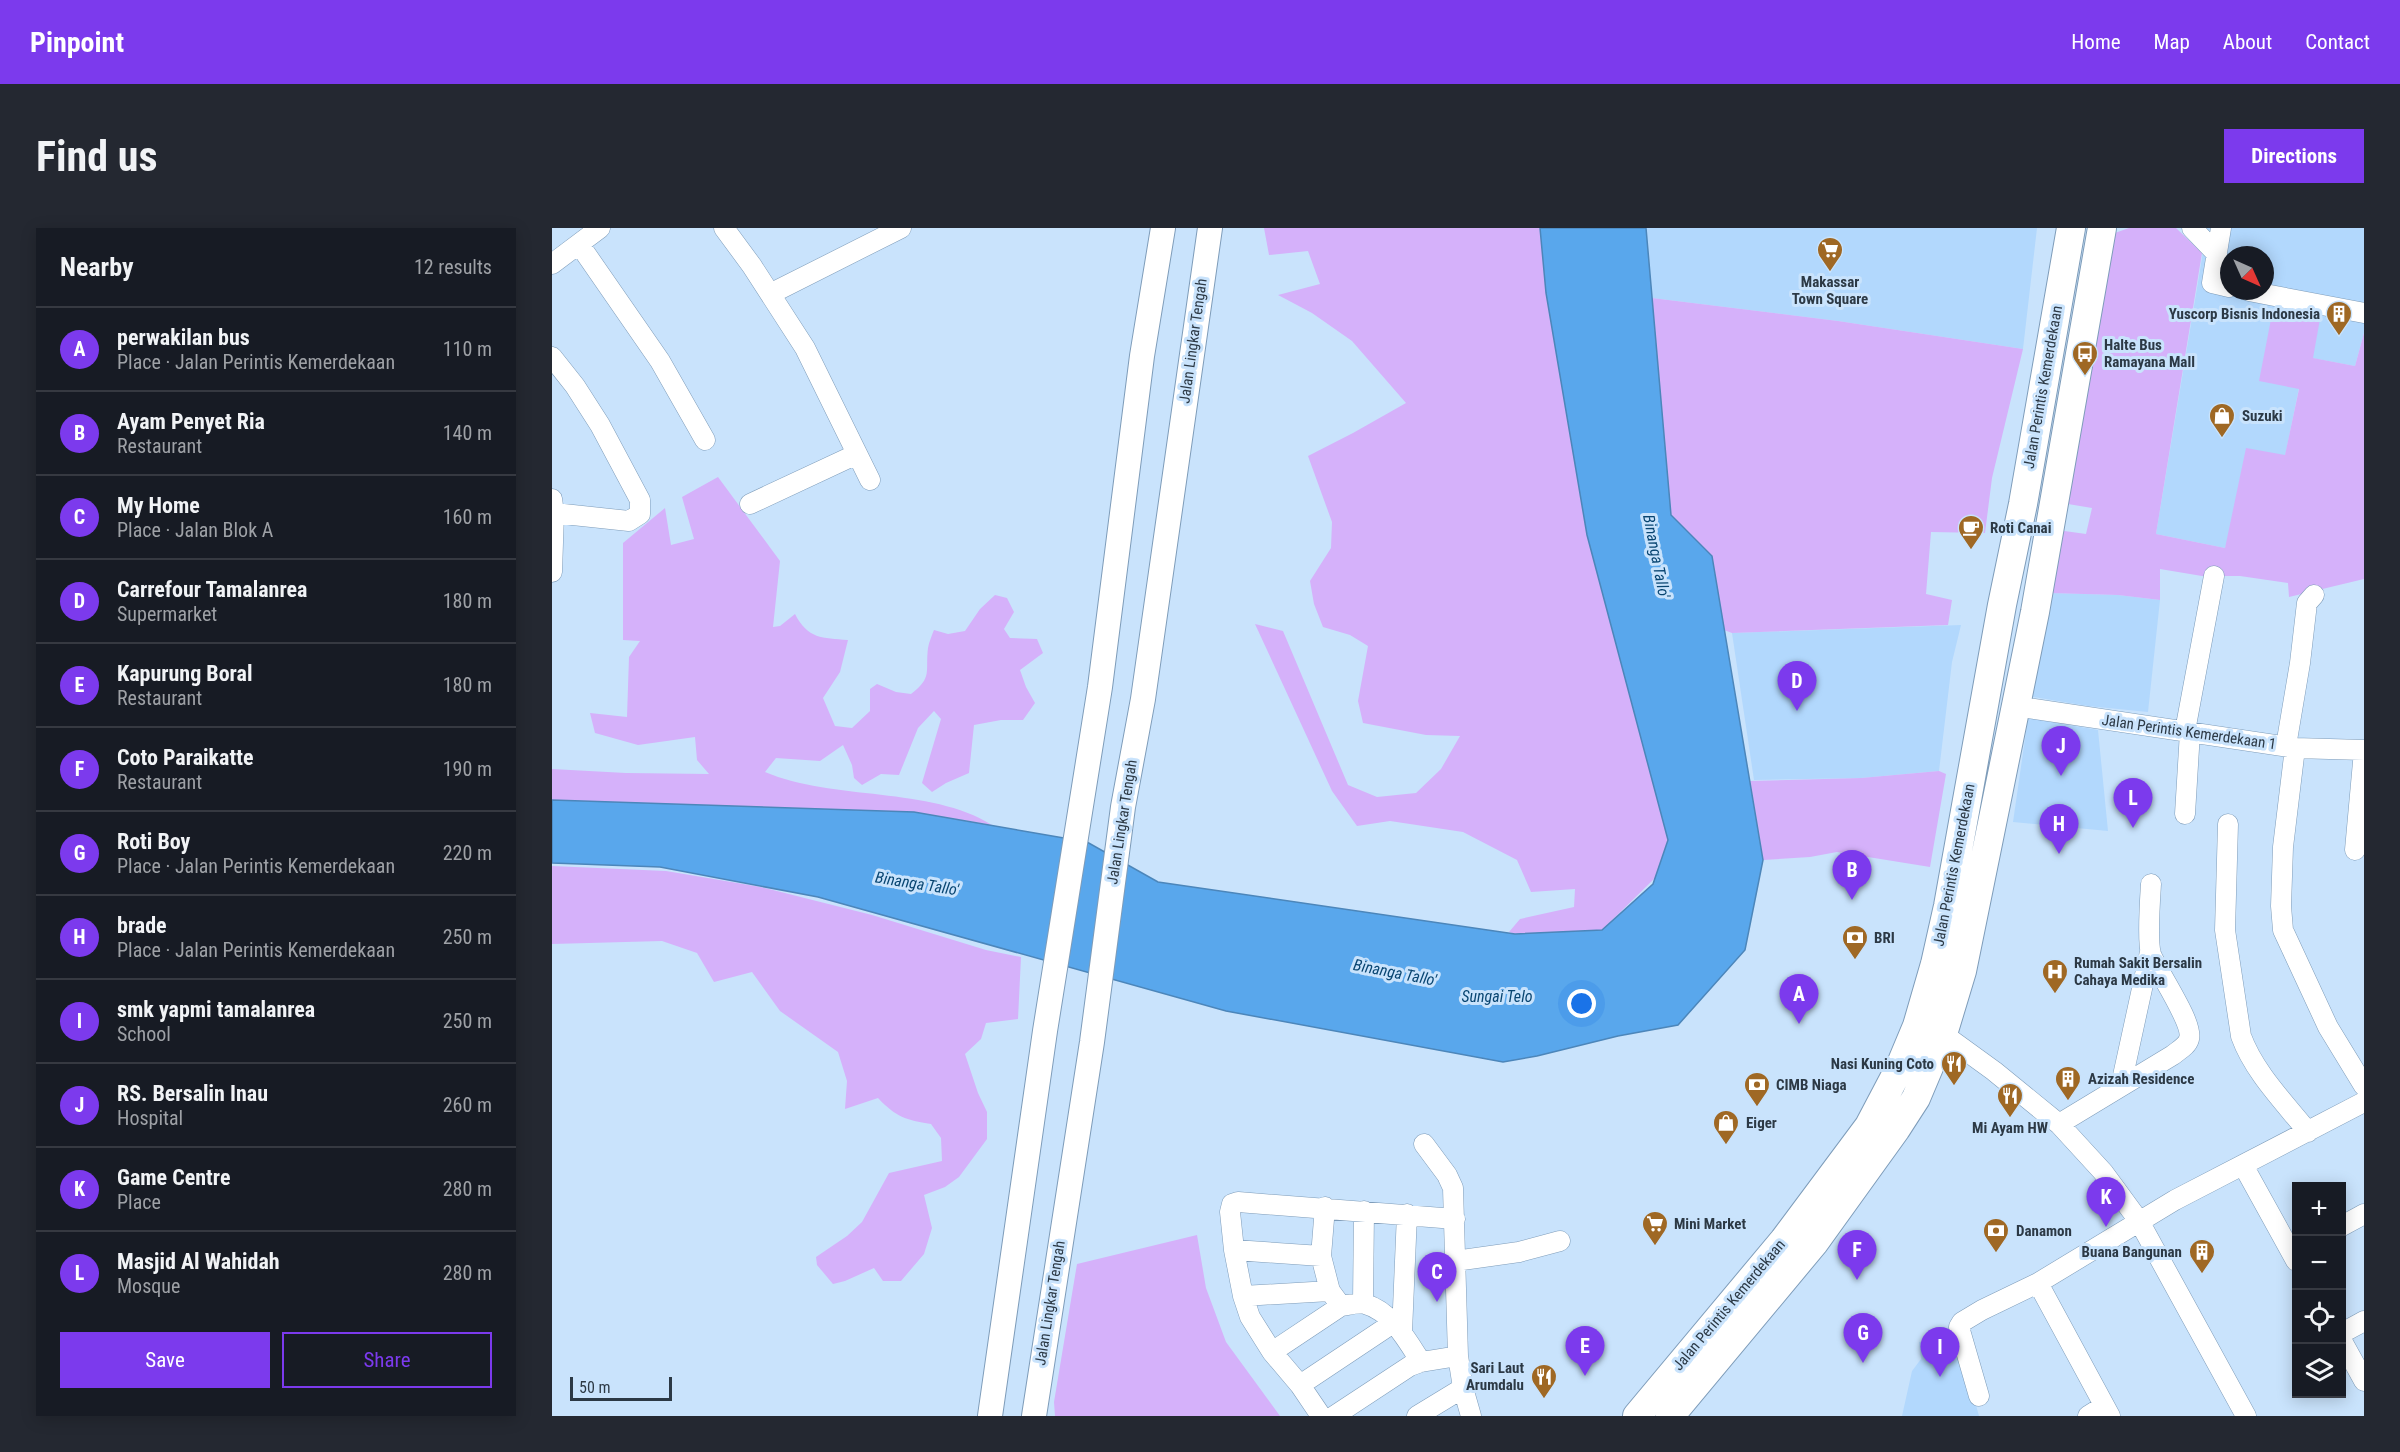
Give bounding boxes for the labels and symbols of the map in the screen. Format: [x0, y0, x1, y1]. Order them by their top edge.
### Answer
supermarket icon: Makassar Town Square [1815, 235, 1845, 273]
north arrow [2220, 246, 2274, 300]
place label: Makassar Town Square [1792, 273, 1868, 308]
street label: Jalan Lingkar Tengah [1175, 277, 1211, 405]
building icon: Yuscorp Bisnis Indonesia [2324, 299, 2354, 337]
street label: Jalan Perintis Kemerdekaan [2020, 304, 2066, 470]
place label: Yuscorp Bisnis Indonesia [2169, 305, 2320, 323]
place label: Halte Bus Ramayana Mall [2104, 336, 2195, 371]
bus stop icon: Halte Bus Ramayana Mall [2070, 339, 2100, 377]
shop icon: Suzuki [2207, 401, 2237, 439]
place label: Suzuki [2242, 407, 2283, 425]
water label: Binanga Tallo' [1639, 513, 1674, 600]
cafe icon: Roti Canai [1956, 513, 1986, 551]
place label: Roti Canai [1990, 519, 2051, 537]
pin: D [1778, 662, 1816, 711]
street label: Jalan Perintis Kemerdekaan 1 [2101, 711, 2277, 753]
pin: J [2042, 726, 2080, 776]
street label: Jalan Lingkar Tengah [1103, 758, 1141, 886]
pin: L [2114, 778, 2152, 828]
street label: Jalan Perintis Kemerdekaan [1929, 782, 1979, 948]
pin: H [2040, 804, 2078, 854]
pin: B [1832, 850, 1872, 900]
water label: Binanga Tallo' [874, 868, 961, 900]
bank icon: BRI [1840, 923, 1870, 961]
place label: BRI [1874, 929, 1895, 947]
place label: Rumah Sakit Bersalin Cahaya Medika [2074, 954, 2202, 989]
water label: Binanga Tallo' [1352, 955, 1439, 990]
hospital icon: Rumah Sakit Bersalin Cahaya Medika [2040, 957, 2070, 995]
pin: A [1780, 974, 1818, 1024]
water label: Sungai Telo [1462, 987, 1533, 1006]
your location [1567, 989, 1596, 1018]
restaurant icon: Nasi Kuning Coto [1939, 1049, 1969, 1087]
place label: Nasi Kuning Coto [1831, 1055, 1934, 1073]
building icon: Azizah Residence [2053, 1064, 2083, 1102]
bank icon: CIMB Niaga [1742, 1070, 1772, 1108]
place label: Azizah Residence [2088, 1070, 2194, 1088]
place label: CIMB Niaga [1776, 1076, 1847, 1094]
restaurant icon: Mi Ayam HW [1995, 1081, 2025, 1119]
shop icon: Eiger [1711, 1108, 1741, 1146]
place label: Eiger [1746, 1114, 1777, 1132]
place label: Mi Ayam HW [1972, 1119, 2048, 1137]
pin: K [2086, 1178, 2126, 1227]
supermarket icon: Mini Market [1640, 1209, 1670, 1247]
place label: Mini Market [1674, 1215, 1746, 1233]
bank icon: Danamon [1981, 1216, 2011, 1254]
place label: Danamon [2016, 1222, 2072, 1240]
pin: F [1838, 1230, 1876, 1280]
street label: Jalan Perintis Kemerdekaan [1669, 1236, 1789, 1374]
building icon: Buana Bangunan [2187, 1237, 2217, 1275]
street label: Jalan Lingkar Tengah [1031, 1239, 1069, 1367]
place label: Buana Bangunan [2082, 1243, 2182, 1261]
pin: C [1418, 1252, 1456, 1302]
pin: G [1844, 1314, 1882, 1363]
pin: E [1566, 1326, 1604, 1376]
pin: I [1920, 1328, 1960, 1377]
place label: Sari Laut Arumdalu [1466, 1359, 1524, 1394]
restaurant icon: Sari Laut Arumdalu [1529, 1362, 1559, 1400]
scale bar [570, 1374, 672, 1402]

